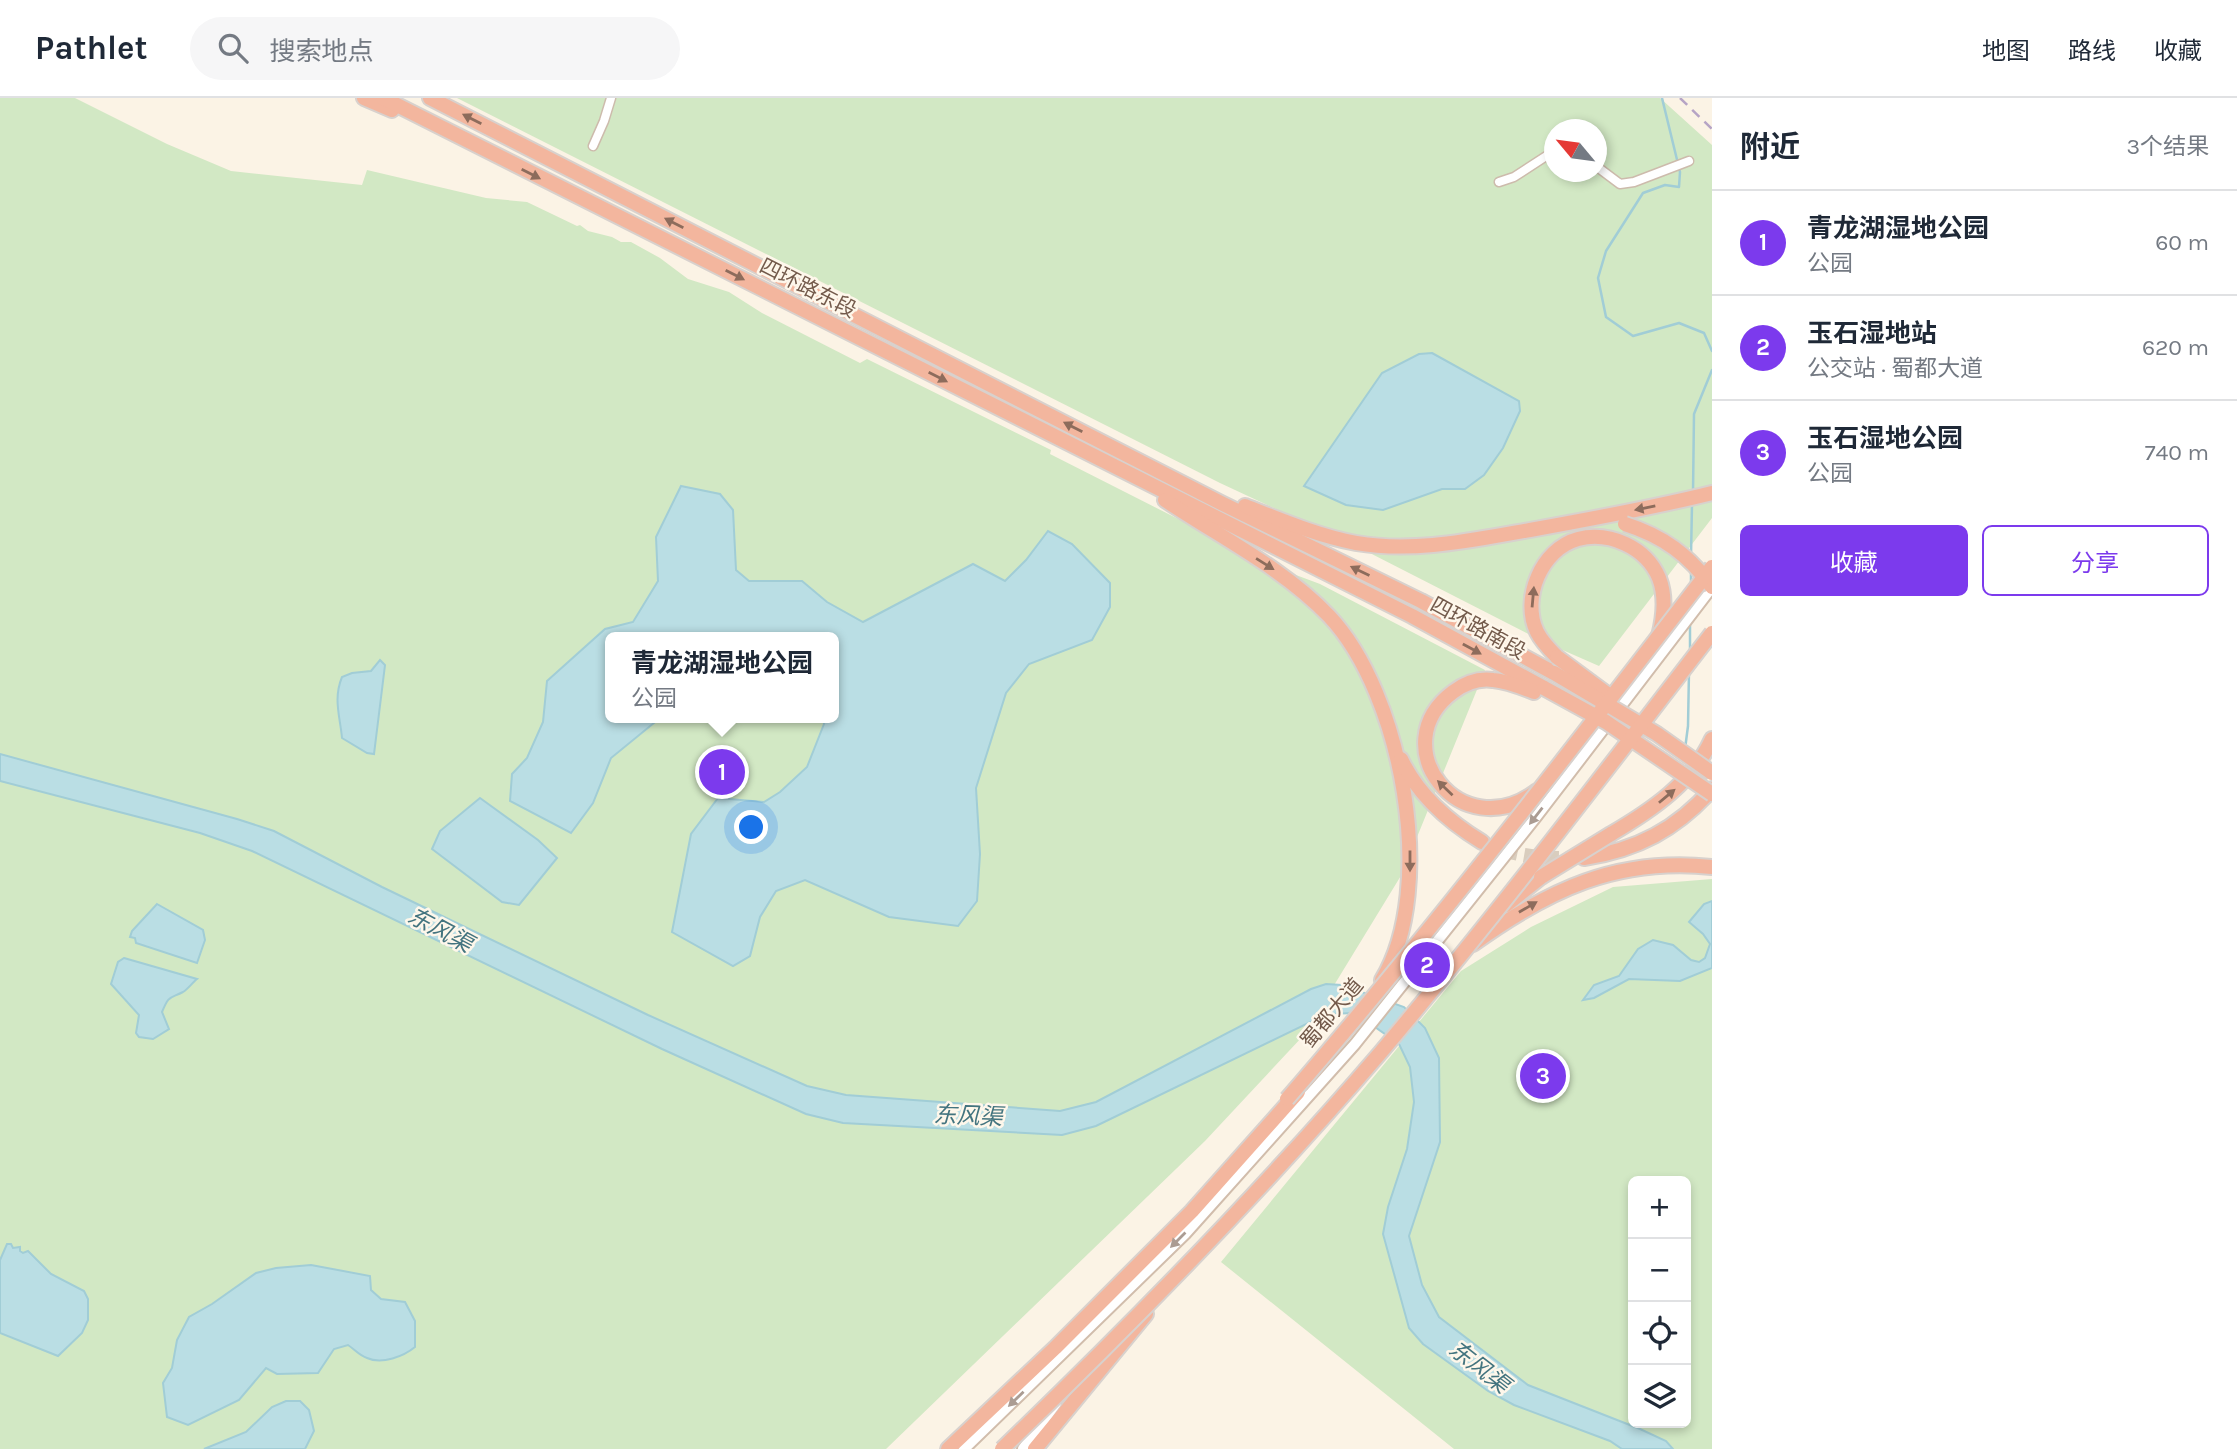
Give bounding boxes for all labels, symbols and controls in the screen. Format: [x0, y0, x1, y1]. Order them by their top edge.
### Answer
search box [190, 17, 680, 80]
text: Pathlet [35, 29, 148, 67]
icon: search [214, 29, 252, 67]
text: 搜索地点 [270, 36, 374, 67]
text: 地图 [1982, 37, 2030, 65]
text: 路线 [2068, 37, 2116, 65]
text: 收藏 [2154, 37, 2202, 65]
one-way arrow [462, 114, 482, 125]
north arrow [1544, 119, 1607, 182]
text: 附近 [1740, 129, 1800, 165]
text: 3个结果 [2126, 133, 2209, 160]
one-way arrow [521, 168, 541, 179]
text: 青龙湖湿地公园 [1807, 213, 1989, 244]
one-way arrow [664, 217, 684, 229]
text: 1 [1759, 229, 1767, 256]
text: 60 m [2155, 229, 2209, 256]
text: 公园 [1807, 250, 1853, 277]
street label: 四环路东段 [756, 253, 860, 323]
one-way arrow [725, 270, 745, 281]
text: 玉石湿地站 [1807, 318, 1937, 349]
text: 2 [1756, 334, 1770, 361]
text: 620 m [2142, 334, 2209, 361]
text: 公交站 · 蜀都大道 [1807, 355, 1983, 382]
one-way arrow [928, 372, 948, 383]
one-way arrow [1063, 422, 1083, 433]
text: 玉石湿地公园 [1807, 423, 1963, 454]
text: 3 [1756, 439, 1770, 466]
text: 740 m [2145, 439, 2209, 466]
text: 公园 [1807, 460, 1853, 487]
one-way arrow [1634, 503, 1656, 514]
button: 收藏 [1740, 525, 1968, 596]
button: 分享 [1982, 525, 2209, 596]
one-way arrow [1255, 558, 1274, 571]
one-way arrow [1350, 566, 1370, 577]
one-way arrow [1528, 586, 1539, 608]
street label: 四环路南段 [1426, 592, 1530, 664]
popup [605, 632, 839, 723]
one-way arrow [1462, 643, 1482, 655]
text: 青龙湖湿地公园 [631, 648, 813, 679]
text: 公园 [631, 685, 677, 712]
pin: 1 [699, 746, 745, 798]
one-way arrow [1437, 780, 1454, 797]
one-way arrow [1659, 789, 1676, 804]
one-way arrow [1529, 806, 1544, 824]
your location [734, 810, 768, 844]
one-way arrow [1404, 850, 1416, 872]
one-way arrow [1519, 901, 1538, 913]
water label: 东风渠 [403, 902, 479, 960]
pin: 2 [1404, 939, 1450, 991]
street label: 蜀都大道 [1296, 973, 1368, 1053]
pin: 3 [1520, 1050, 1566, 1102]
water label: 东风渠 [933, 1101, 1006, 1131]
map controls [1628, 1176, 1691, 1428]
button: + [1628, 1176, 1691, 1239]
one-way arrow [1170, 1231, 1187, 1248]
button: − [1628, 1239, 1691, 1302]
button: locate [1628, 1302, 1691, 1365]
water label: 东风渠 [1444, 1335, 1517, 1401]
button: layers [1628, 1365, 1691, 1428]
one-way arrow [1008, 1391, 1025, 1407]

